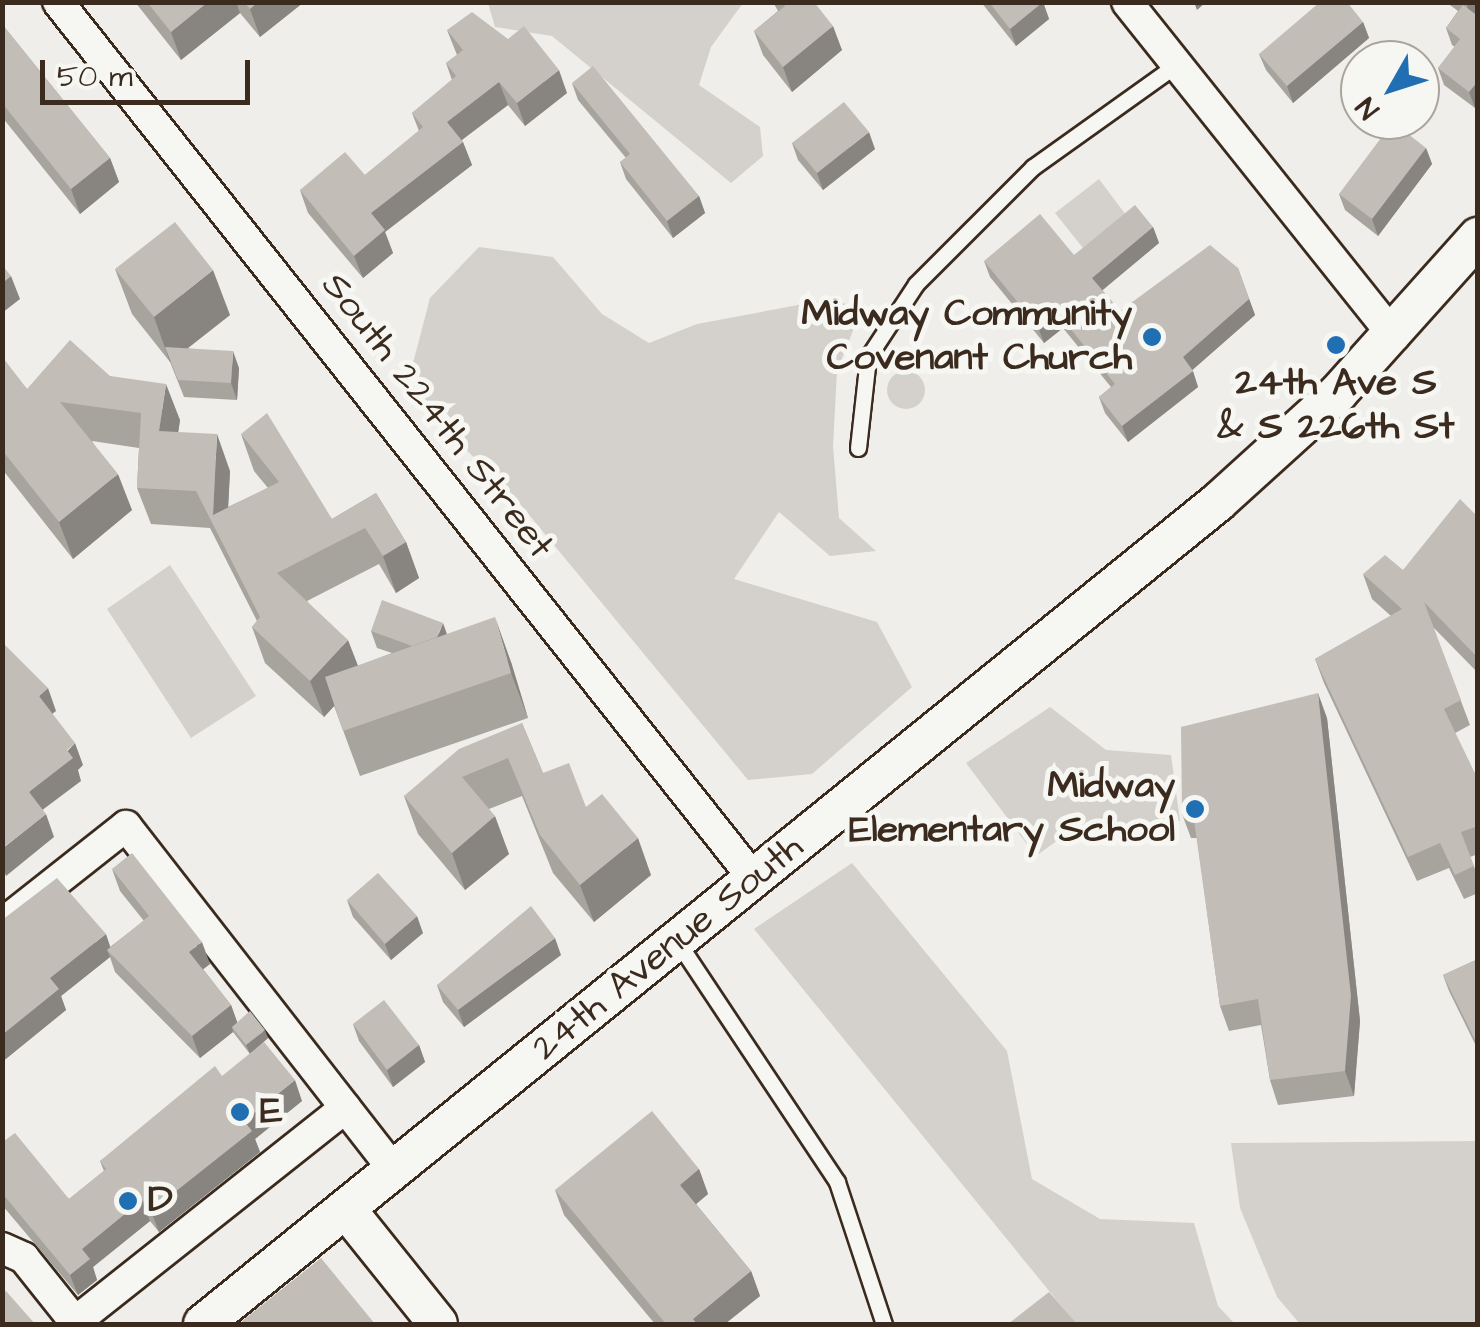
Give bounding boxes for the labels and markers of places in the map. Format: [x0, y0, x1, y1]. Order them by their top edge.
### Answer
place label: Midway Community Covenant Church [802, 292, 1132, 382]
marker: Midway Community Covenant Church [1141, 326, 1163, 348]
marker: 24th Ave S & S 226th St [1325, 334, 1347, 356]
place label: 24th Ave S & S 226th St [1218, 361, 1454, 450]
place label: Midway Elementary School [849, 764, 1175, 854]
marker: Midway Elementary School [1184, 798, 1206, 820]
place label: E [260, 1089, 282, 1135]
marker: E [229, 1101, 251, 1123]
place label: D [148, 1178, 173, 1224]
marker: D [117, 1190, 139, 1212]

